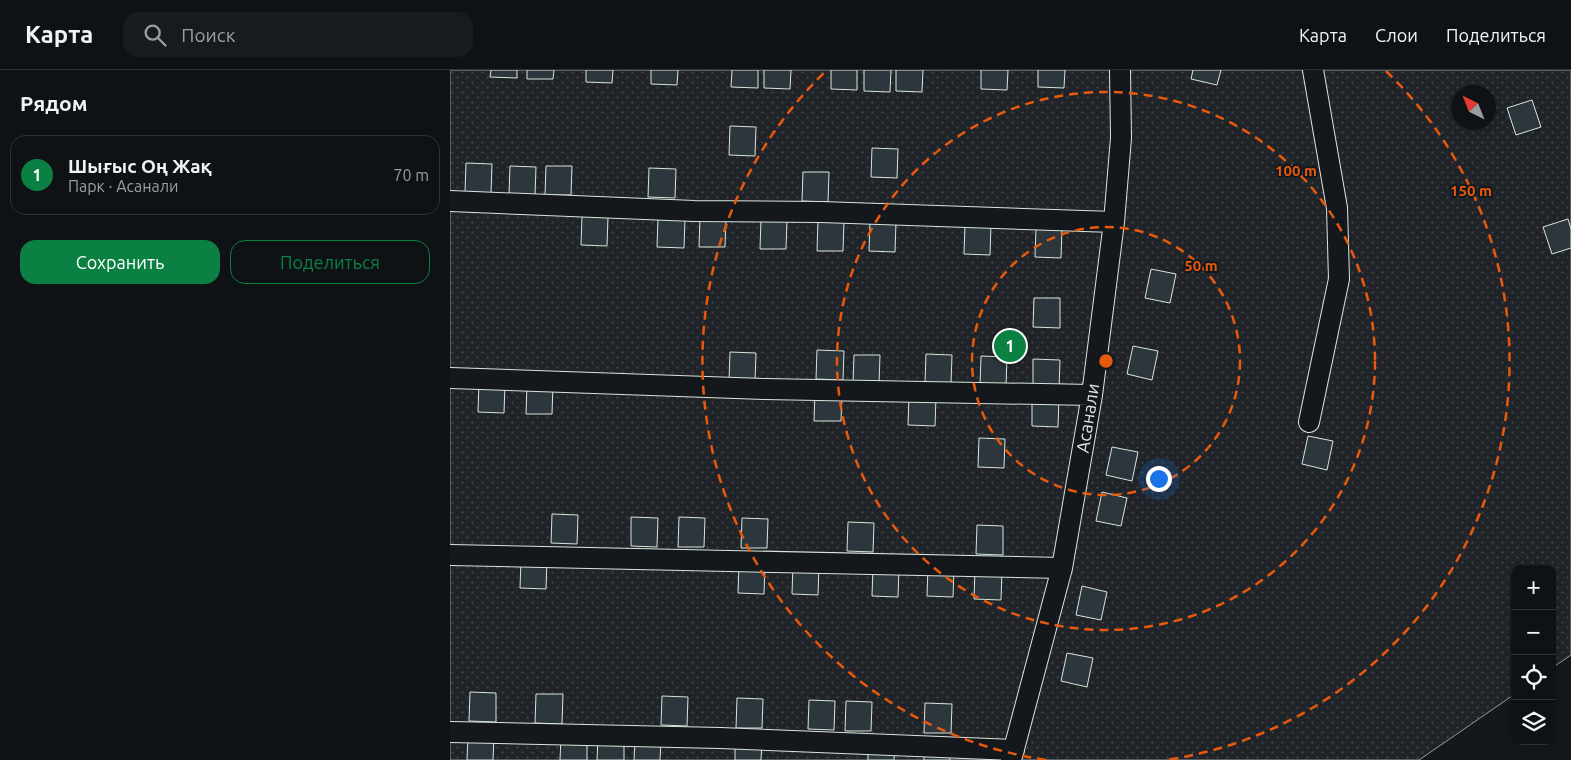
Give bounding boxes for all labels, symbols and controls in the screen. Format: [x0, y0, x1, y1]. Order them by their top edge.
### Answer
search box [123, 12, 473, 57]
text: Карта [25, 21, 93, 48]
icon: search [141, 21, 169, 49]
text: Поиск [181, 24, 235, 46]
text: Карта [1299, 25, 1347, 45]
text: Слои [1375, 25, 1418, 45]
text: Поделиться [1446, 25, 1546, 45]
north arrow [1451, 85, 1496, 130]
text: Рядом [20, 91, 88, 115]
text: Шығыс Оң Жақ [68, 155, 212, 177]
text: 100 m [1275, 162, 1317, 179]
text: 1 [32, 166, 42, 184]
text: 70 m [393, 166, 429, 184]
text: Парк · Асанали [68, 177, 179, 195]
text: 150 m [1450, 182, 1492, 199]
button: Сохранить [20, 240, 220, 284]
button: Поделиться [230, 240, 430, 284]
text: 50 m [1184, 257, 1218, 274]
pin: 1 [994, 327, 1026, 365]
centre of rings [1097, 352, 1115, 370]
street label: Асанали [1072, 382, 1102, 454]
your location [1146, 466, 1172, 492]
map controls [1511, 565, 1556, 745]
button: + [1511, 565, 1556, 610]
button: − [1511, 610, 1556, 655]
button: locate [1511, 655, 1556, 700]
button: layers [1511, 700, 1556, 745]

